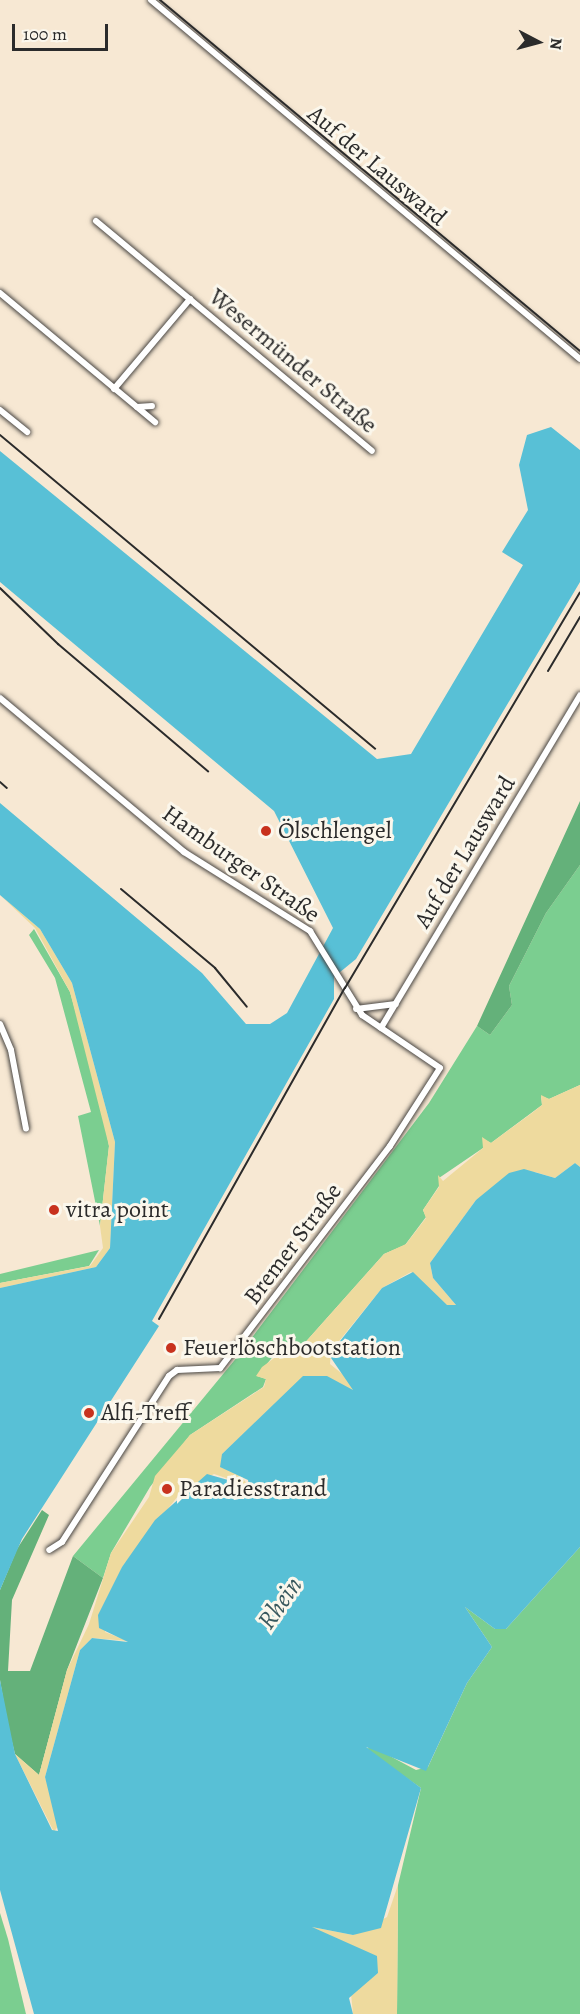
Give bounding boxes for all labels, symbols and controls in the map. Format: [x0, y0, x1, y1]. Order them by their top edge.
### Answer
scale bar [15, 12, 111, 50]
north arrow [508, 12, 568, 72]
text: 100 m [23, 22, 67, 46]
text: N [544, 37, 567, 51]
street label: Auf der Lausward [302, 100, 452, 232]
street label: Wesermünder Straße [203, 282, 383, 440]
street label: Auf der Lausward [408, 771, 522, 933]
street label: Hamburger Straße [157, 799, 325, 929]
place label: Ölschlengel [278, 817, 391, 845]
marker: Ölschlengel [259, 824, 273, 838]
street label: Bremer Straße [238, 1178, 348, 1310]
place label: vitra point [66, 1196, 169, 1224]
marker: vitra point [47, 1203, 61, 1217]
place label: Feuerlöschbootstation [183, 1334, 401, 1362]
marker: Feuerlöschbootstation [164, 1341, 178, 1355]
place label: Alfi-Treff [101, 1399, 189, 1427]
marker: Alfi-Treff [82, 1406, 96, 1420]
place label: Paradiesstrand [179, 1475, 327, 1503]
marker: Paradiesstrand [160, 1482, 174, 1496]
water label: Rhein [251, 1571, 309, 1635]

